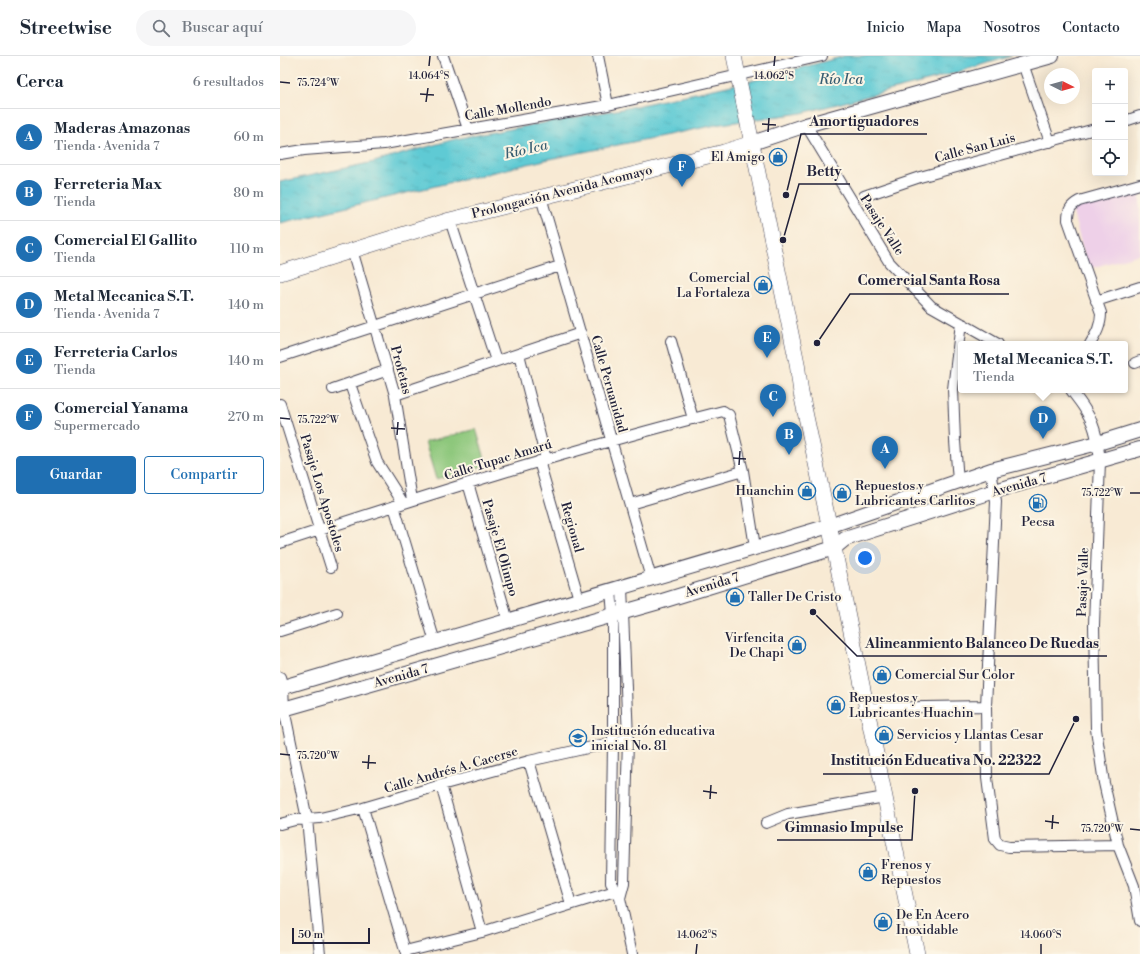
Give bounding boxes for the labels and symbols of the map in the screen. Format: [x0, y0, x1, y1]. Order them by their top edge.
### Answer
north arrow [1044, 68, 1080, 104]
text: 14.064°S [409, 70, 449, 82]
text: 14.062°S [754, 70, 794, 82]
water label: Río Ica [818, 71, 863, 89]
text: 75.724°W [297, 77, 340, 89]
street label: Calle Mollendo [463, 93, 553, 125]
callout: Amortiguadores [801, 108, 927, 134]
text: Amortiguadores [808, 113, 919, 131]
street label: Calle San Luis [933, 129, 1017, 166]
water label: Río Ica [502, 136, 550, 164]
shop icon: El Amigo [768, 147, 788, 167]
place label: El Amigo [711, 149, 765, 165]
pin: F [669, 154, 695, 187]
callout: Betty [799, 158, 850, 184]
street label: Prolongación Avenida Acomayo [470, 162, 654, 222]
text: Betty [807, 163, 842, 181]
street label: Pasaje Valle [856, 191, 908, 259]
callout: Comercial Santa Rosa [850, 268, 1009, 294]
place label: Comercial La Fortaleza [677, 270, 750, 301]
text: Comercial Santa Rosa [858, 272, 1001, 290]
shop icon: Comercial La Fortaleza [753, 275, 773, 295]
pin: E [754, 325, 780, 358]
street label: Calle Peruanidad [587, 334, 631, 435]
street label: Profetas [387, 344, 415, 396]
pin: C [760, 384, 786, 417]
pin: D [1030, 406, 1056, 439]
text: 75.722°W [297, 414, 340, 426]
pin: B [776, 422, 802, 455]
street label: Pasaje Los Apostoles [296, 432, 348, 554]
street label: Calle Tupac Amarú [442, 436, 554, 484]
pin: A [872, 436, 898, 469]
street label: Avenida 7 [989, 469, 1049, 501]
place label: Repuestos y Lubricantes Carlitos [855, 478, 976, 509]
shop icon: Huanchin [797, 481, 817, 501]
place label: Huanchin [736, 483, 794, 499]
shop icon: Repuestos y Lubricantes Carlitos [832, 483, 852, 503]
text: 75.722°W [1081, 487, 1124, 499]
fuel station icon: Pecsa [1028, 493, 1048, 513]
street label: Pasaje El Olimpo [478, 498, 522, 598]
street label: Regional [557, 500, 587, 554]
place label: Pecsa [1021, 514, 1055, 530]
street label: Pasaje Valle [1074, 547, 1092, 617]
your location [855, 548, 875, 568]
street label: Avenida 7 [682, 569, 742, 601]
shop icon: Taller De Cristo [725, 587, 745, 607]
place label: Taller De Cristo [748, 589, 842, 605]
place label: Virfencita De Chapi [723, 630, 784, 661]
callout: Alineanmiento Balanceo De Ruedas [857, 630, 1107, 656]
shop icon: Virfencita De Chapi [787, 635, 807, 655]
text: Alineanmiento Balanceo De Ruedas [864, 635, 1099, 653]
street label: Avenida 7 [371, 660, 431, 692]
shop icon: Comercial Sur Color [872, 665, 892, 685]
place label: Comercial Sur Color [895, 667, 1015, 683]
place label: Repuestos y Lubricantes Huachin [849, 690, 974, 721]
shop icon: Repuestos y Lubricantes Huachin [826, 695, 846, 715]
place label: Institución educativa inicial No. 81 [591, 723, 716, 754]
shop icon: Servicios y Llantas Cesar [874, 725, 894, 745]
place label: Servicios y Llantas Cesar [897, 727, 1044, 743]
school or university icon: Institución educativa inicial No. 81 [568, 728, 588, 748]
street label: Calle Andrés A. Cacerse [382, 743, 520, 797]
callout: Institución Educativa No. 22322 [823, 748, 1049, 774]
text: 75.720°W [297, 750, 340, 762]
text: Institución Educativa No. 22322 [831, 752, 1042, 770]
callout: Gimnasio Impulse [777, 814, 912, 840]
text: Gimnasio Impulse [785, 819, 904, 837]
text: 75.720°W [1081, 823, 1124, 835]
place label: Frenos y Repuestos [881, 857, 941, 888]
shop icon: Frenos y Repuestos [858, 862, 878, 882]
place label: De En Acero Inoxidable [896, 907, 969, 938]
shop icon: De En Acero Inoxidable [873, 912, 893, 932]
scale bar [292, 926, 370, 945]
text: 14.062°S [677, 929, 717, 941]
text: 14.060°S [1021, 929, 1062, 941]

